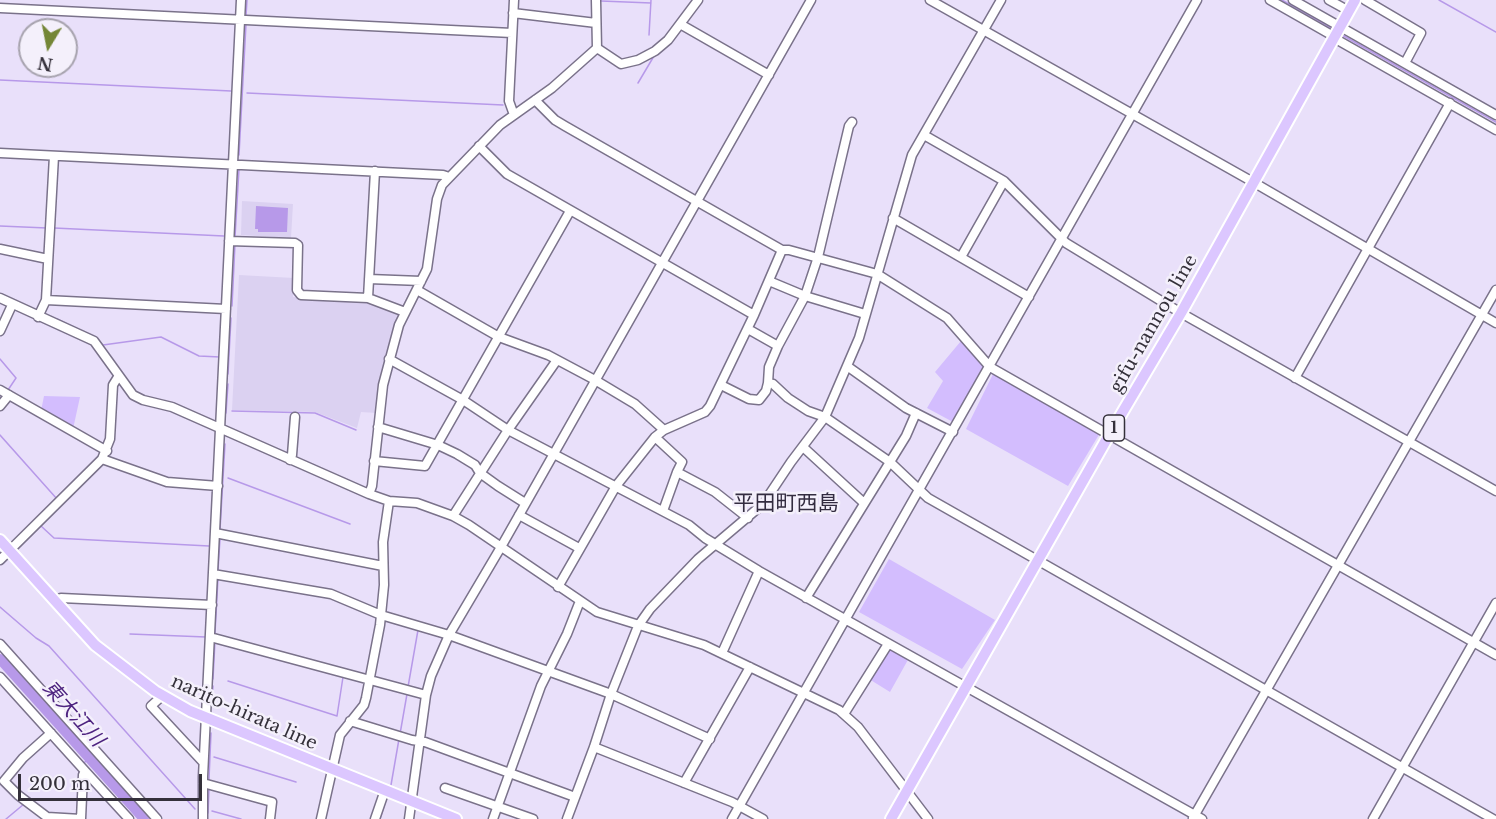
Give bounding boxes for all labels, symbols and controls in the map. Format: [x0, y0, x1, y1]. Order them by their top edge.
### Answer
north arrow [18, 18, 78, 78]
text: N [36, 53, 54, 75]
street label: gifu-nannou line [1106, 251, 1202, 397]
road number: 1 [1104, 415, 1124, 441]
district label: 平田町西島 [734, 491, 838, 517]
street label: narito-hirata line [168, 671, 320, 755]
water label: 東大江川 [37, 676, 109, 752]
scale bar [21, 762, 206, 800]
text: 200 m [29, 773, 90, 795]

